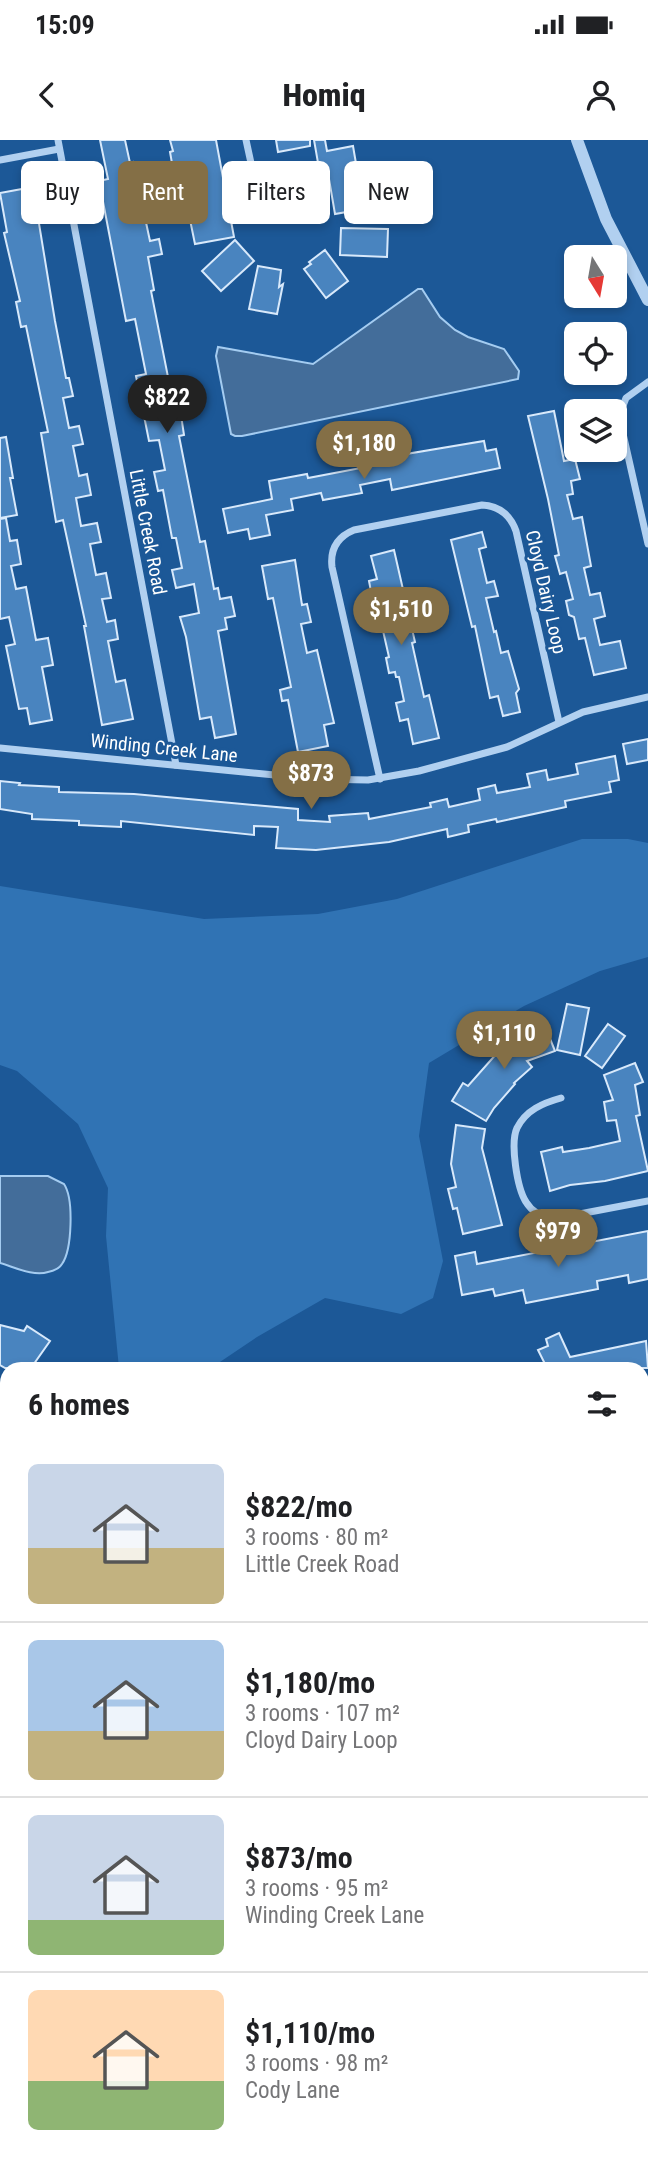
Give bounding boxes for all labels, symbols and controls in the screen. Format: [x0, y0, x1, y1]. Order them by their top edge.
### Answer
text: 15:09 [35, 10, 95, 40]
icon: back [28, 76, 66, 114]
text: Homiq [282, 76, 366, 114]
icon: person [582, 76, 620, 114]
chip: Buy [21, 161, 104, 224]
chip: Rent [118, 161, 208, 224]
chip: Filters [222, 161, 330, 224]
chip: New [344, 161, 433, 224]
north arrow [564, 245, 626, 308]
map controls [564, 245, 627, 462]
button: locate [564, 322, 627, 385]
pin: $822 [126, 376, 208, 435]
text: $822 [144, 384, 190, 411]
button: layers [564, 399, 627, 462]
pin: $1,180 [307, 422, 421, 481]
text: $1,180 [332, 430, 396, 457]
street label: Little Creek Road [125, 467, 171, 597]
street label: Cloyd Dairy Loop [521, 528, 571, 656]
pin: $1,510 [344, 588, 458, 647]
text: $1,510 [369, 596, 433, 623]
street label: Winding Creek Lane [89, 729, 239, 767]
pin: $873 [270, 752, 352, 811]
text: $873 [288, 760, 334, 787]
pin: $1,110 [447, 1012, 561, 1071]
text: $1,110 [472, 1020, 536, 1047]
pin: $979 [517, 1210, 599, 1269]
text: $979 [535, 1218, 581, 1245]
icon: filters [583, 1385, 621, 1423]
text: 6 homes [28, 1387, 130, 1422]
text: $822/mo [245, 1489, 353, 1524]
icon: home [84, 1492, 168, 1576]
text: 3 rooms · 80 m² [245, 1524, 388, 1551]
text: Little Creek Road [245, 1551, 399, 1578]
text: $1,180/mo [245, 1665, 375, 1700]
icon: home [84, 1668, 168, 1752]
text: 3 rooms · 107 m² [245, 1700, 400, 1727]
text: Cloyd Dairy Loop [245, 1727, 398, 1754]
text: $873/mo [245, 1840, 353, 1875]
icon: home [84, 1843, 168, 1927]
text: 3 rooms · 95 m² [245, 1875, 388, 1902]
text: Winding Creek Lane [245, 1902, 424, 1929]
text: $1,110/mo [245, 2015, 375, 2050]
icon: home [84, 2018, 168, 2102]
text: 3 rooms · 98 m² [245, 2050, 388, 2077]
text: Cody Lane [245, 2077, 340, 2104]

